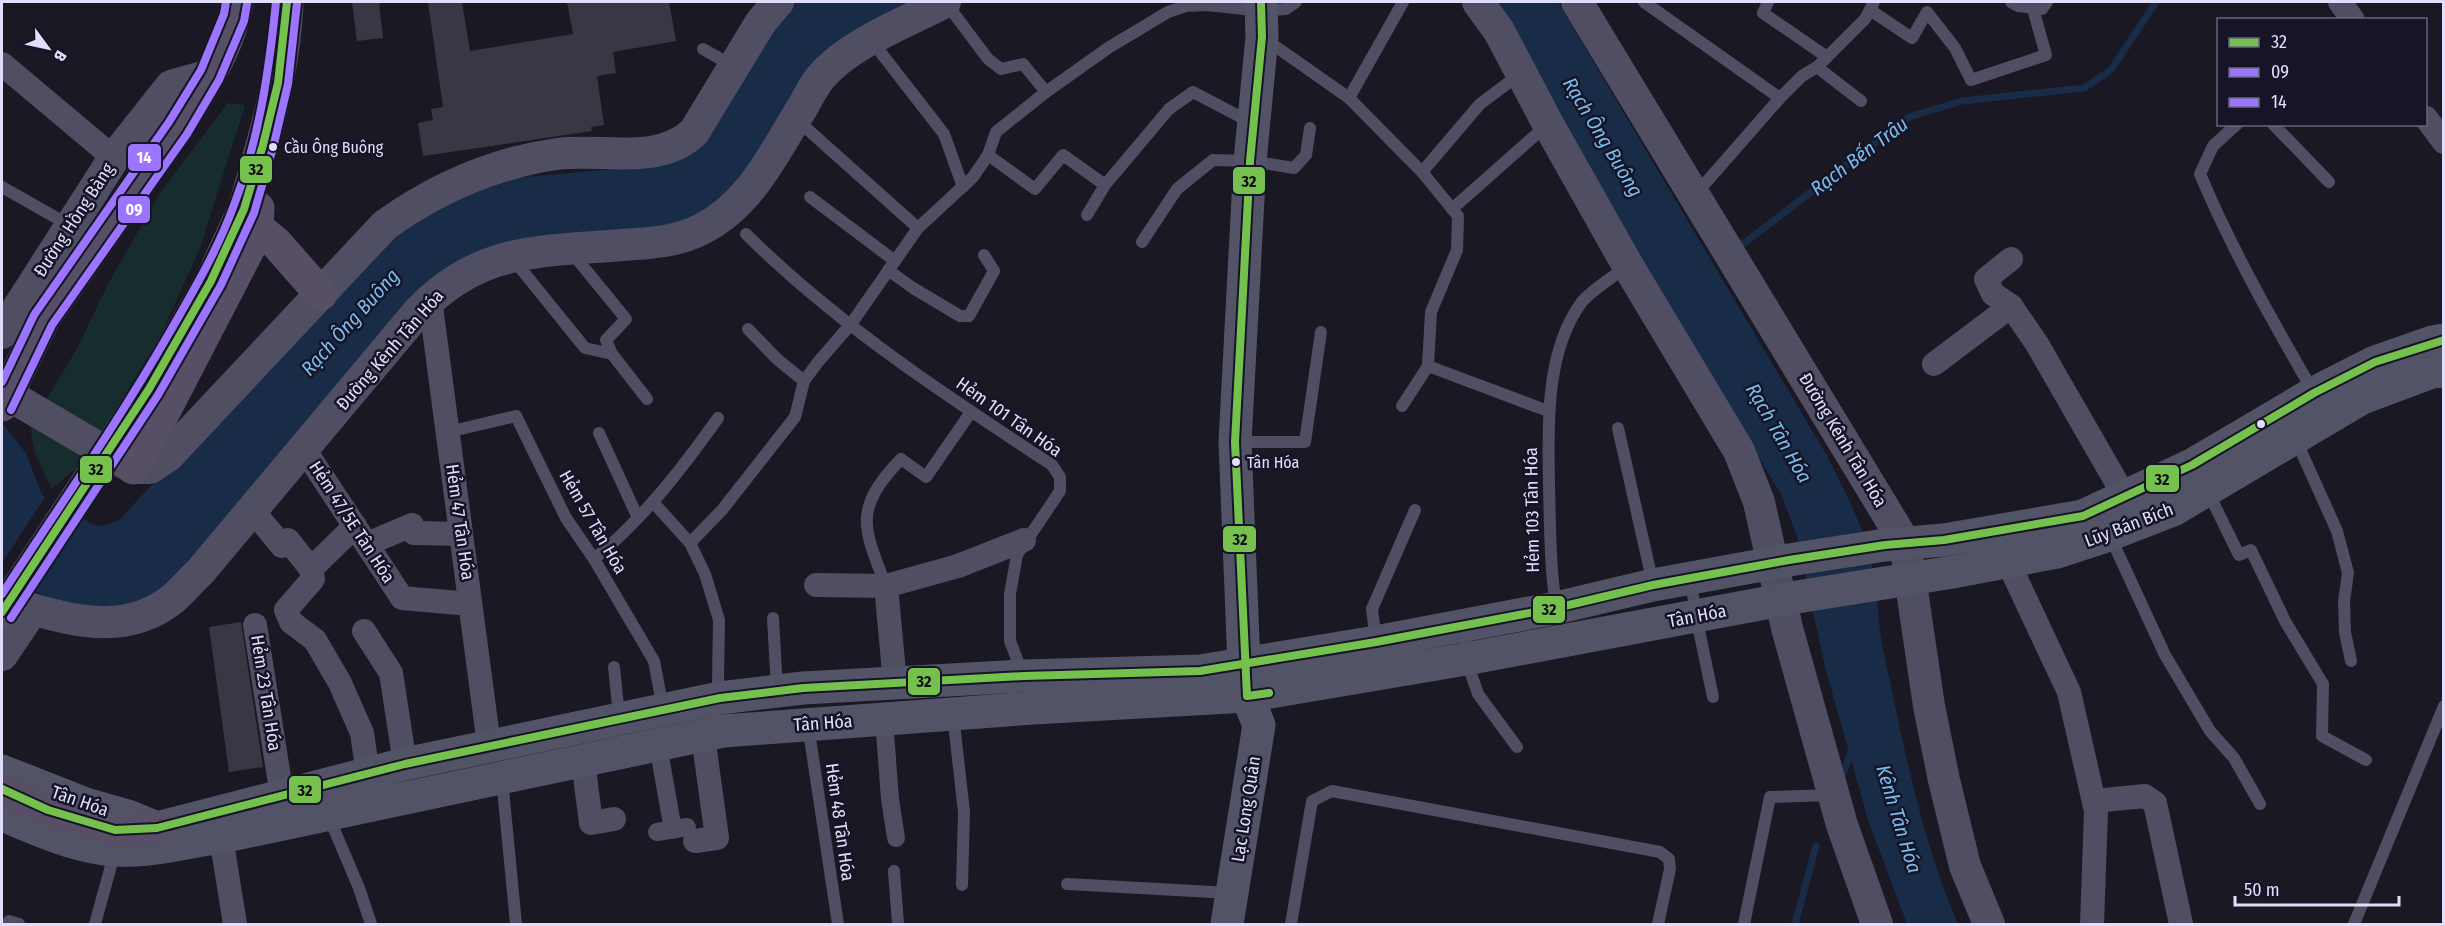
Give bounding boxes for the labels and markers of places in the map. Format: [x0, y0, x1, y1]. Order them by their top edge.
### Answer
place label: Cầu Ông Buông [284, 137, 384, 157]
marker: Cầu Ông Buông [267, 141, 279, 153]
unlabelled marker [2255, 418, 2267, 430]
place label: Tân Hóa [1247, 453, 1300, 472]
marker: Tân Hóa [1230, 456, 1242, 468]

